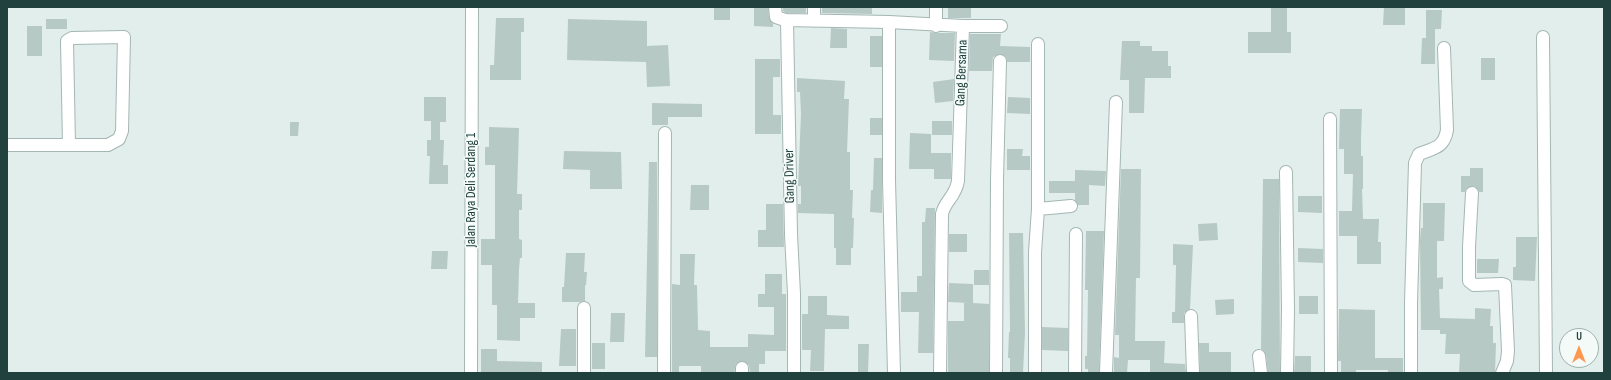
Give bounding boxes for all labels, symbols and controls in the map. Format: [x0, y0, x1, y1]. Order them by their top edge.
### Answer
street label: Gang Bersama [952, 39, 972, 107]
street label: Jalan Raya Deli Serdang 1 [463, 133, 479, 247]
street label: Gang Driver [781, 149, 799, 203]
north arrow [1559, 328, 1599, 368]
text: U [1576, 330, 1582, 343]

